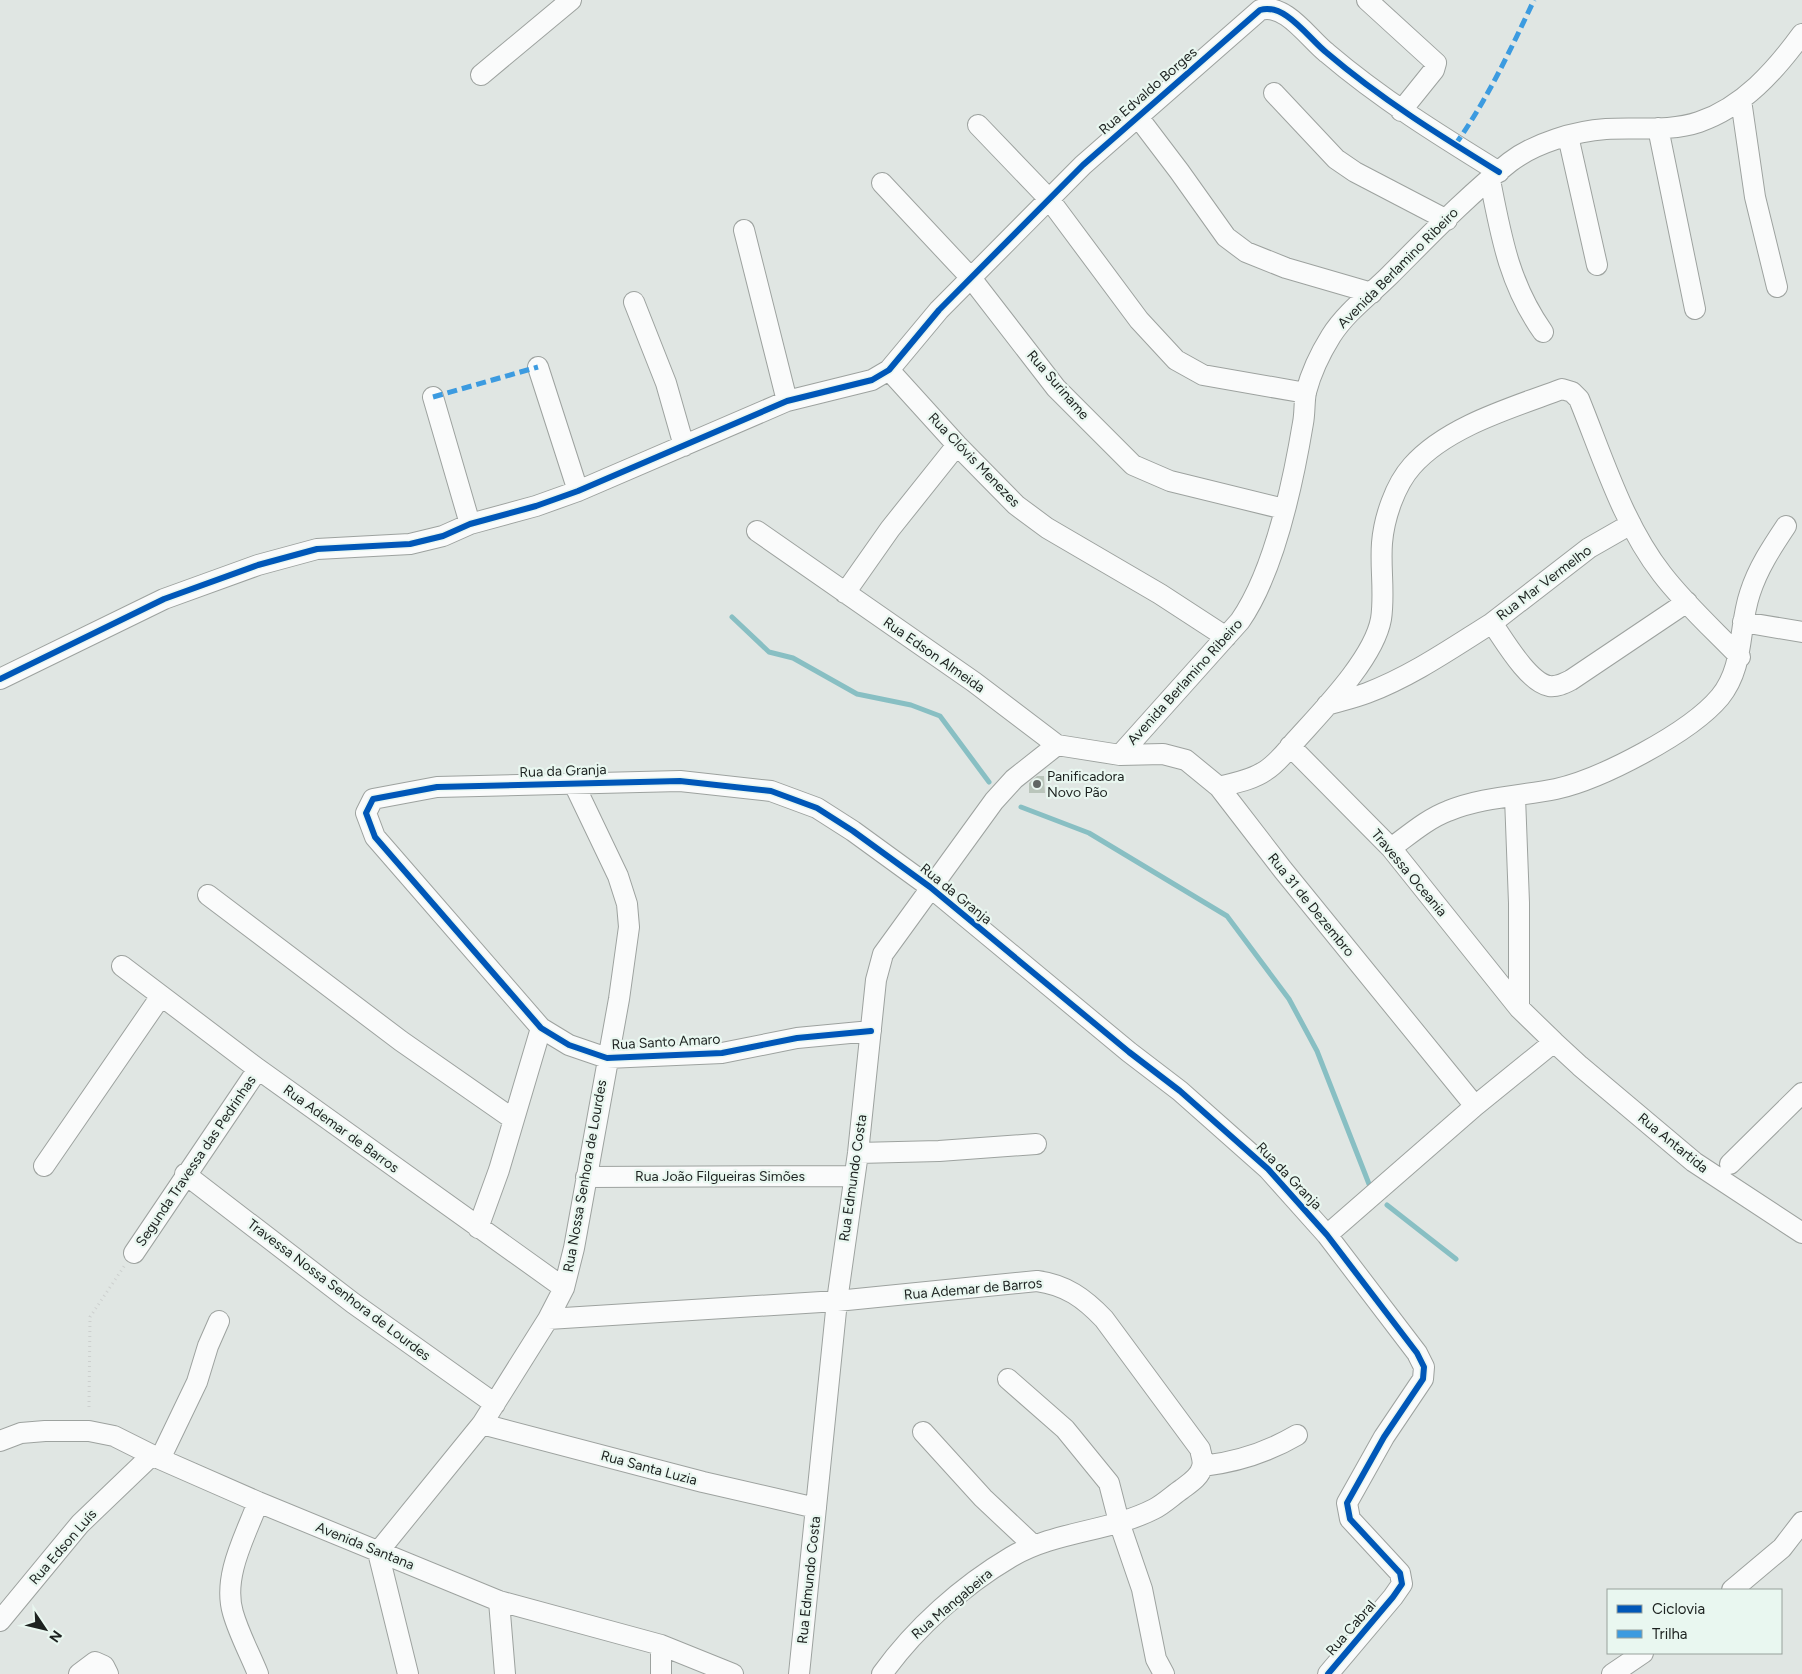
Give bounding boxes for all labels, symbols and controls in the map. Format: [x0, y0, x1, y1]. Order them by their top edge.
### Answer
street label: Rua Edvaldo Borges [1095, 44, 1201, 138]
street label: Avenida Berlamino Ribeiro [1334, 204, 1462, 332]
street label: Rua Suriname [1023, 347, 1093, 423]
street label: Rua Clóvis Menezes [925, 409, 1023, 511]
street label: Rua Mar Vermelho [1493, 542, 1595, 624]
street label: Rua Edson Almeida [880, 614, 988, 696]
street label: Avenida Berlamino Ribeiro [1124, 616, 1246, 748]
street label: Rua da Granja [519, 761, 607, 781]
place label: Panificadora Novo Pão [1047, 768, 1125, 801]
marker: Panificadora Novo Pão [1031, 778, 1043, 790]
street label: Travessa Oceania [1368, 826, 1450, 920]
street label: Rua 31 de Dezembro [1264, 850, 1358, 960]
street label: Rua da Granja [917, 860, 995, 928]
street label: Rua Santo Amaro [611, 1031, 721, 1053]
street label: Segunda Travessa das Pedrinhas [132, 1072, 260, 1250]
street label: Rua Nossa Senhora de Lourdes [560, 1079, 610, 1273]
street label: Rua Ademar de Barros [280, 1081, 402, 1177]
street label: Rua Antartida [1634, 1109, 1712, 1177]
street label: Rua Edmundo Costa [836, 1113, 870, 1243]
street label: Rua da Granja [1253, 1139, 1325, 1213]
street label: Rua João Filgueiras Simões [635, 1168, 805, 1185]
street label: Travessa Nossa Senhora de Lourdes [244, 1216, 434, 1364]
street label: Rua Ademar de Barros [903, 1274, 1043, 1304]
street label: Rua Santa Luzia [599, 1447, 699, 1489]
street label: Rua Edson Luís [26, 1506, 100, 1588]
street label: Rua Edmundo Costa [794, 1515, 824, 1645]
street label: Avenida Santana [313, 1518, 417, 1574]
street label: Rua Mangabeira [908, 1565, 996, 1643]
legend [1607, 1589, 1782, 1654]
street label: Rua Cabral [1322, 1597, 1380, 1659]
text: Ciclovia [1652, 1600, 1705, 1618]
north arrow [20, 1604, 70, 1654]
text: Trilha [1652, 1625, 1687, 1643]
text: N [45, 1627, 65, 1645]

